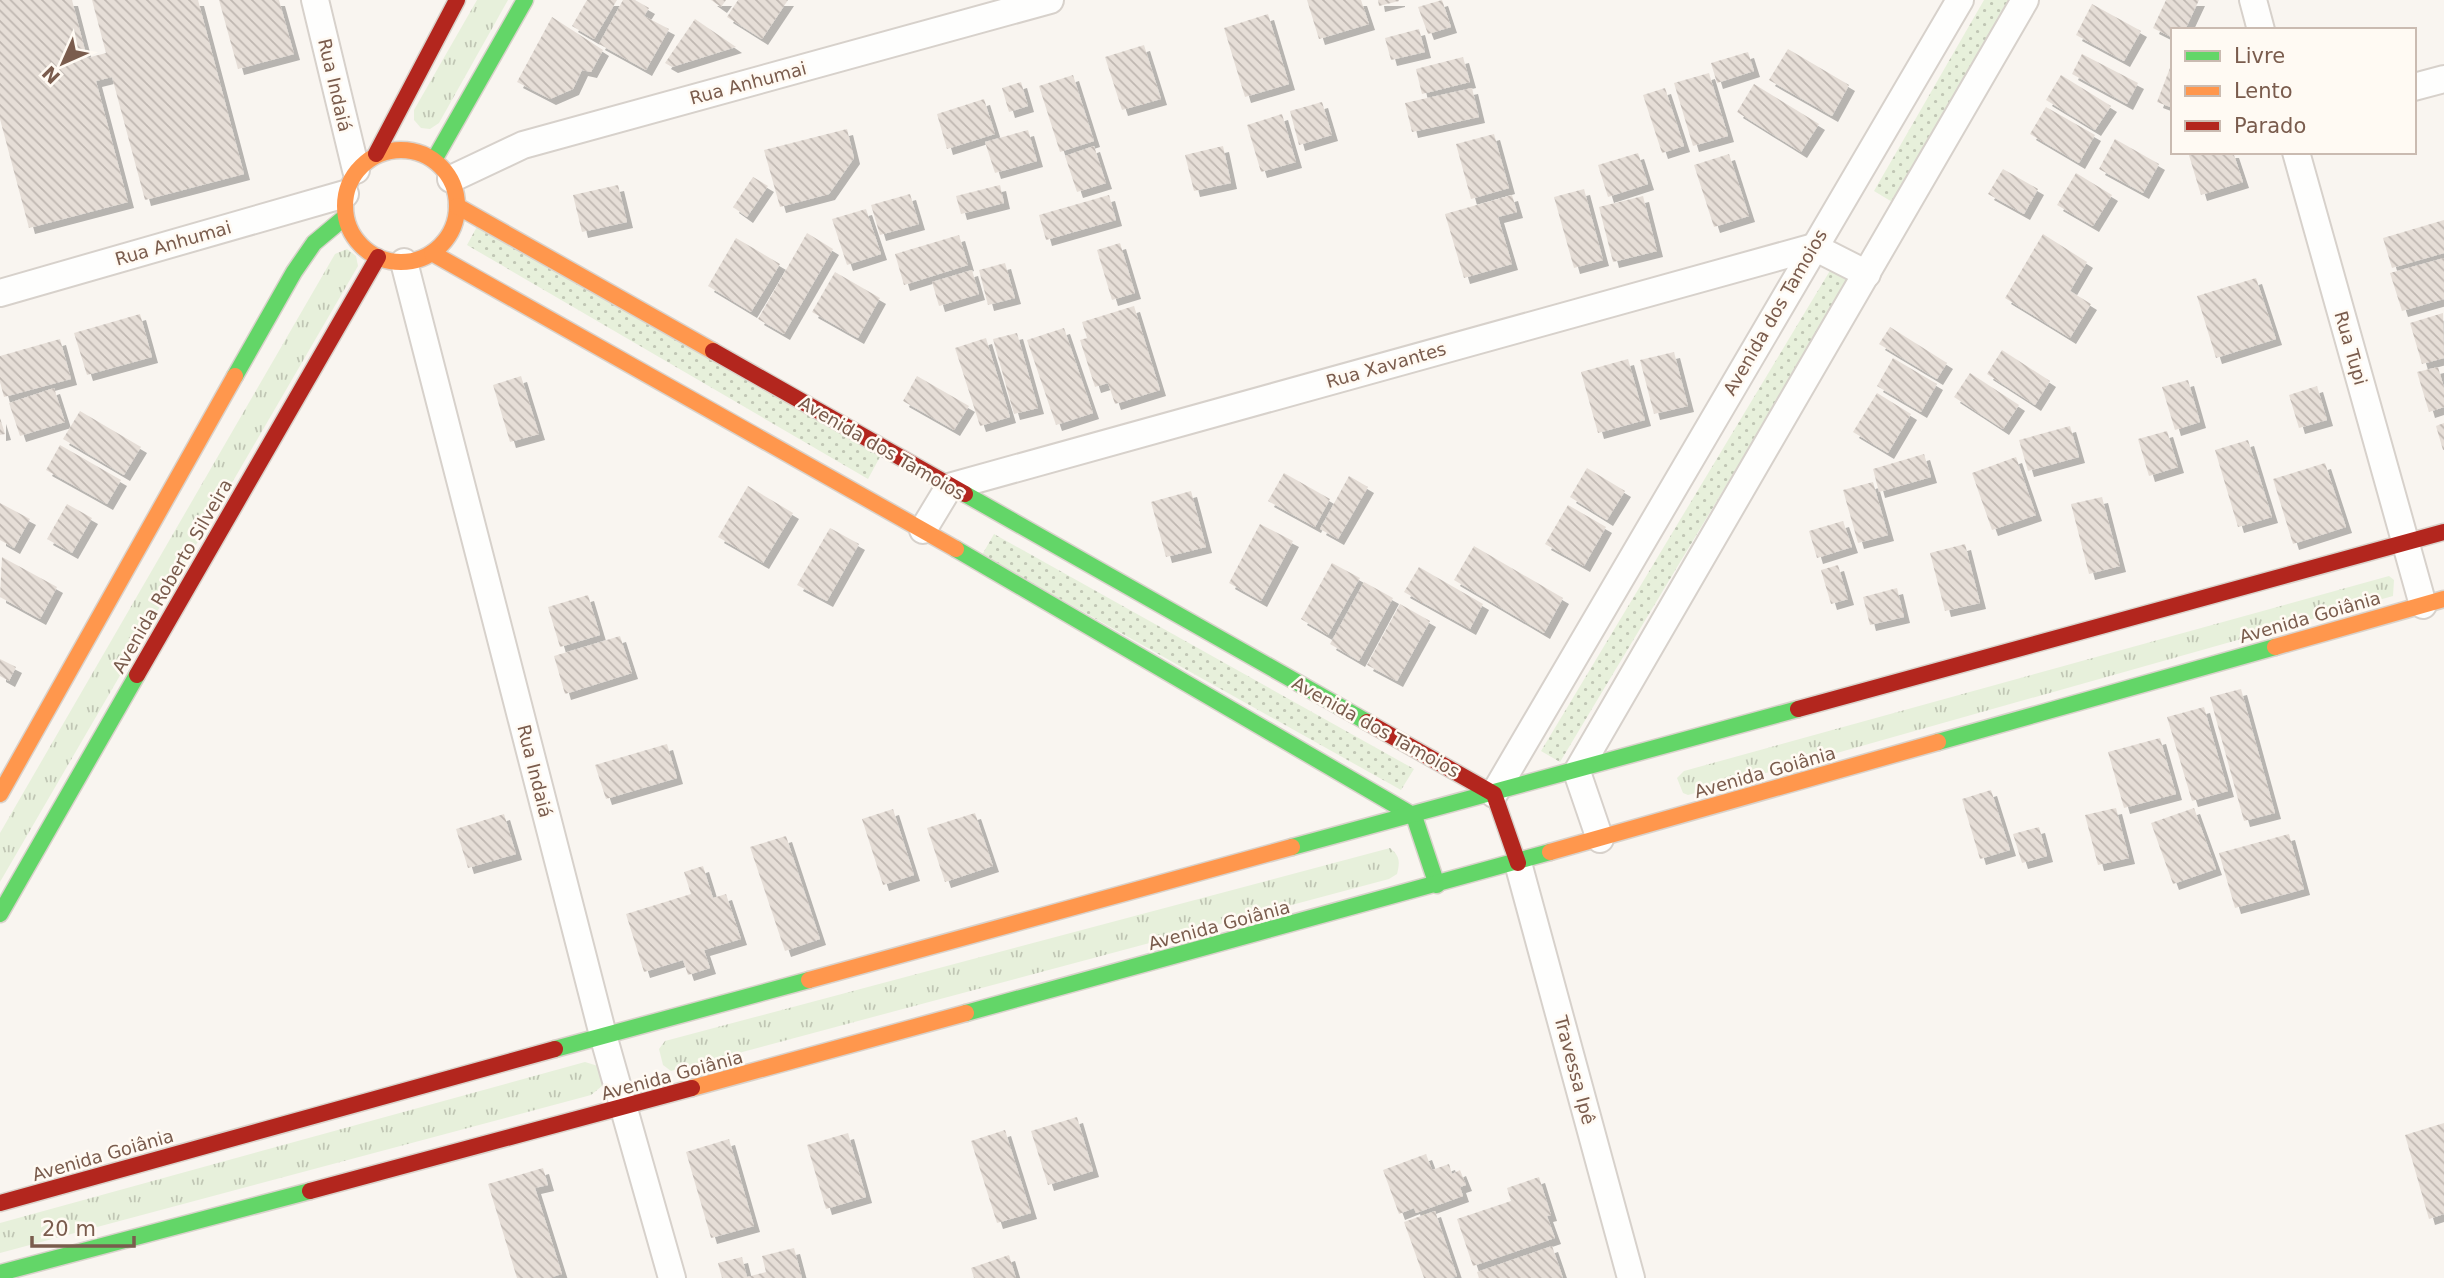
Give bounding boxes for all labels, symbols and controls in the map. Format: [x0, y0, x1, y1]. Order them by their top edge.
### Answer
north arrow [28, 28, 98, 98]
legend [2171, 28, 2416, 154]
street label: Rua Indaiá [314, 36, 356, 134]
text: Livre [2234, 44, 2285, 68]
street label: Rua Anhumai [687, 57, 809, 109]
text: N [38, 62, 64, 88]
text: Lento [2234, 79, 2293, 103]
text: Parado [2234, 114, 2306, 138]
street label: Rua Anhumai [112, 216, 234, 270]
street label: Avenida dos Tamoios [1719, 225, 1831, 399]
street label: Rua Tupi [2330, 309, 2372, 387]
street label: Rua Xavantes [1324, 338, 1448, 392]
street label: Avenida dos Tamoios [795, 392, 969, 504]
street label: Avenida Roberto Silveira [108, 475, 236, 677]
street label: Avenida Goiânia [2237, 587, 2383, 647]
street label: Avenida dos Tamoios [1289, 672, 1463, 782]
street label: Rua Indaiá [513, 722, 557, 820]
street label: Avenida Goiânia [1692, 742, 1838, 802]
street label: Avenida Goiânia [1146, 896, 1292, 954]
street label: Travessa Ipê [1550, 1012, 1600, 1127]
street label: Avenida Goiânia [599, 1046, 745, 1104]
street label: Avenida Goiânia [30, 1125, 176, 1185]
scale bar [32, 1204, 133, 1248]
text: 20 m [42, 1217, 96, 1241]

